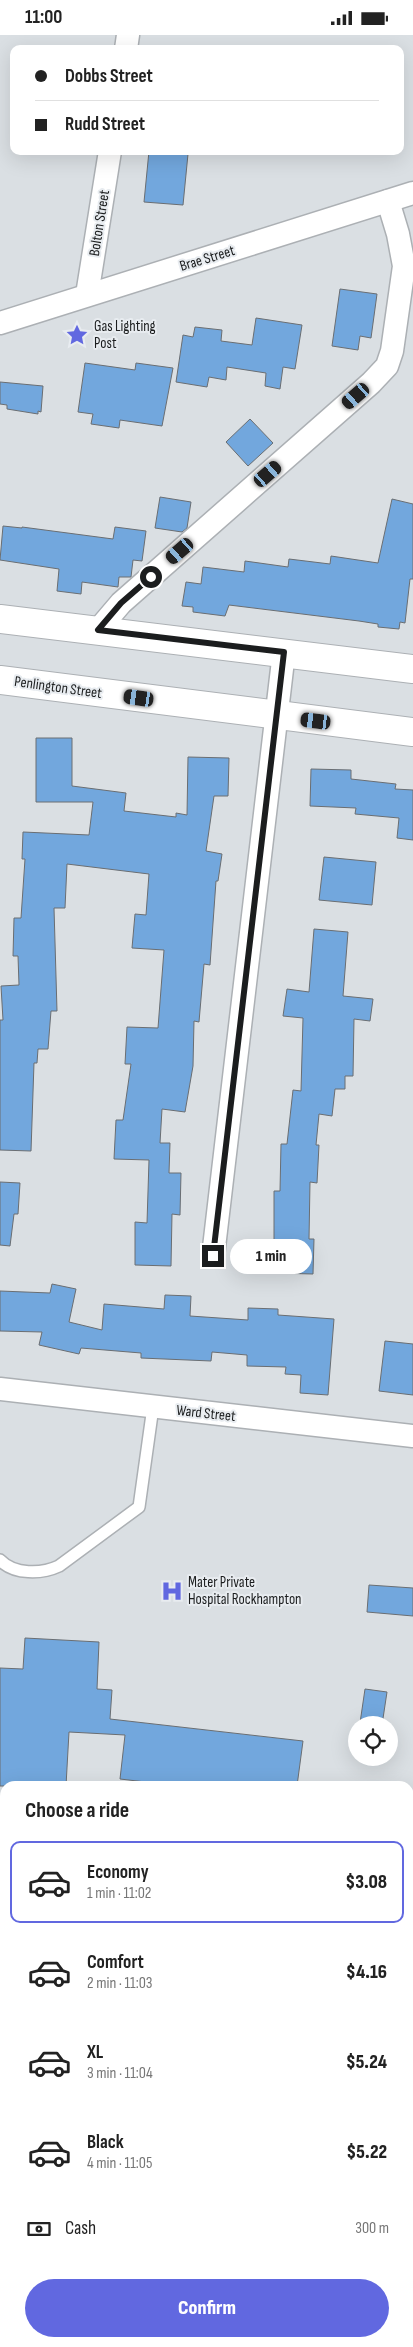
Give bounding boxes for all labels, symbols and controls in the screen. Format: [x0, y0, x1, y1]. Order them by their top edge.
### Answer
text: 11:00 [25, 6, 62, 29]
text: Dobbs Street [65, 65, 153, 88]
text: Rudd Street [65, 113, 145, 136]
street label: Bolton Street [85, 188, 114, 258]
street label: Brae Street [177, 241, 237, 276]
place label: Gas Lighting Post [94, 317, 156, 353]
place icon: Gas Lighting Post [64, 322, 90, 348]
car [339, 380, 372, 412]
car [251, 458, 284, 490]
car [163, 535, 196, 567]
route start [140, 566, 162, 588]
street label: Penlington Street [13, 672, 103, 703]
car [123, 688, 154, 708]
car [300, 712, 331, 730]
callout: 1 min [230, 1239, 313, 1273]
route end [202, 1245, 224, 1267]
text: 1 min [256, 1247, 286, 1266]
street label: Ward Street [175, 1401, 237, 1426]
place label: Mater Private Hospital Rockhampton [188, 1573, 302, 1609]
hospital icon: Mater Private Hospital Rockhampton [159, 1578, 185, 1604]
map controls [348, 1716, 398, 1766]
button: locate [348, 1716, 398, 1766]
text: Choose a ride [25, 1797, 129, 1824]
icon: car [27, 1860, 72, 1905]
text: Economy [87, 1861, 149, 1884]
text: $3.08 [346, 1871, 387, 1894]
text: 1 min · 11:02 [87, 1884, 151, 1903]
icon: car [27, 1950, 72, 1995]
text: Comfort [87, 1951, 144, 1974]
text: $4.16 [346, 1961, 387, 1984]
text: 2 min · 11:03 [87, 1974, 153, 1993]
icon: car [27, 2040, 72, 2085]
text: XL [87, 2041, 103, 2064]
text: $5.24 [346, 2051, 387, 2074]
text: 3 min · 11:04 [87, 2064, 153, 2083]
icon: car [27, 2130, 72, 2175]
text: Black [87, 2131, 124, 2154]
text: $5.22 [347, 2141, 387, 2164]
text: 4 min · 11:05 [87, 2154, 152, 2173]
icon: cash [25, 2215, 53, 2243]
text: Cash [65, 2217, 96, 2240]
text: 300 m [355, 2219, 389, 2238]
button: Confirm [25, 2279, 389, 2337]

